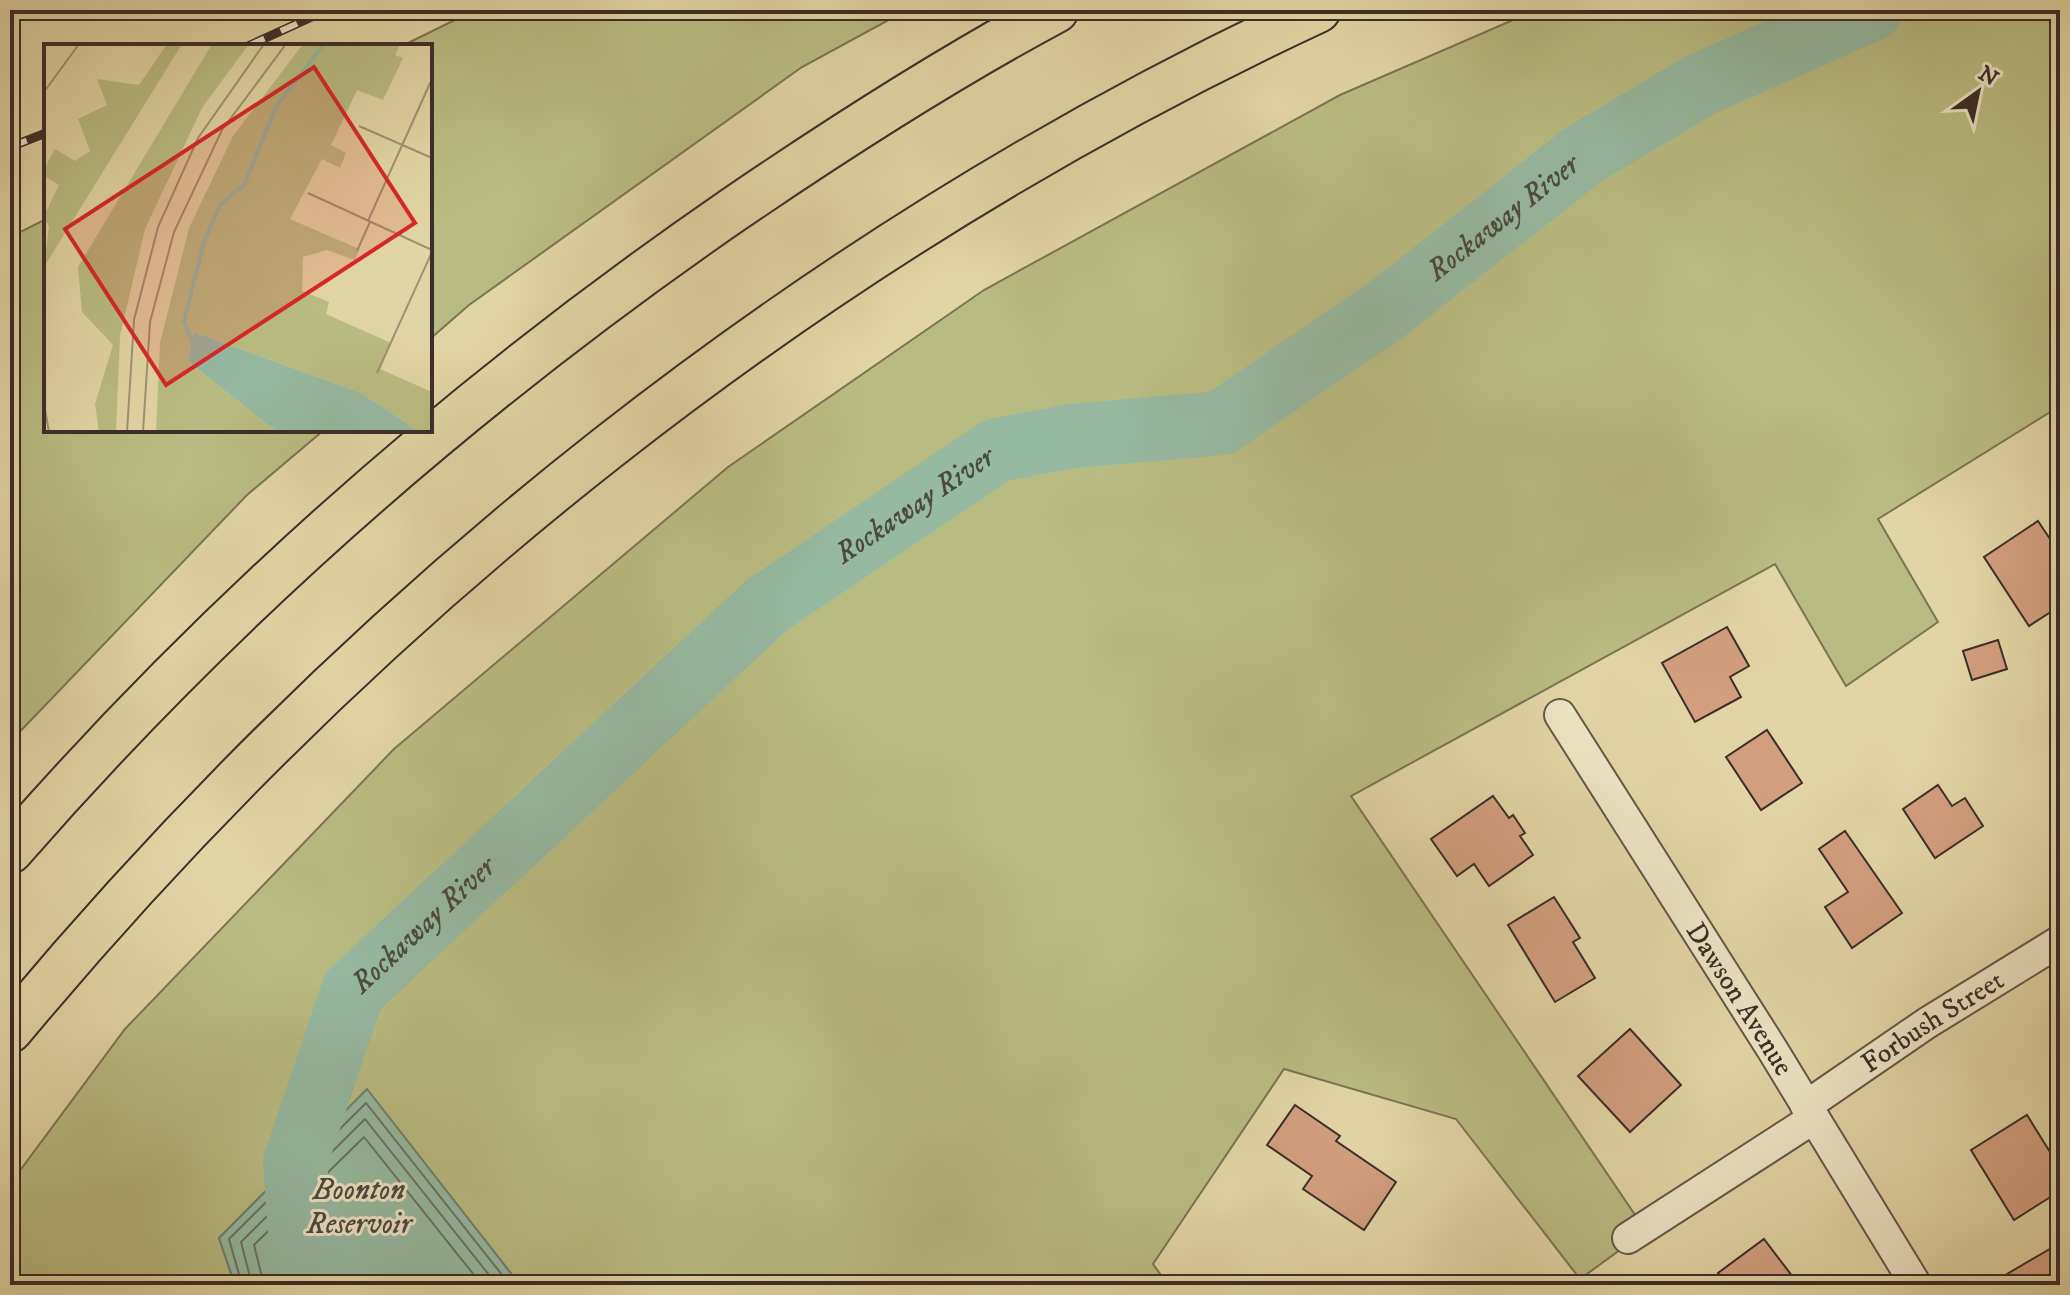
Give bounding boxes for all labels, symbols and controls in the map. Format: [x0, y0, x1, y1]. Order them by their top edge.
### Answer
inset map [44, 44, 432, 432]
north arrow [1938, 52, 2018, 132]
text: N [1973, 60, 2003, 93]
water label: Rockaway River [1418, 145, 1589, 290]
water label: Rockaway River [827, 437, 1003, 573]
water label: Rockaway River [343, 848, 505, 1002]
street label: Dawson Avenue [1678, 915, 1801, 1082]
street label: Forbush Street [1854, 963, 2010, 1081]
water label: Boonton Reservoir [306, 1172, 414, 1243]

